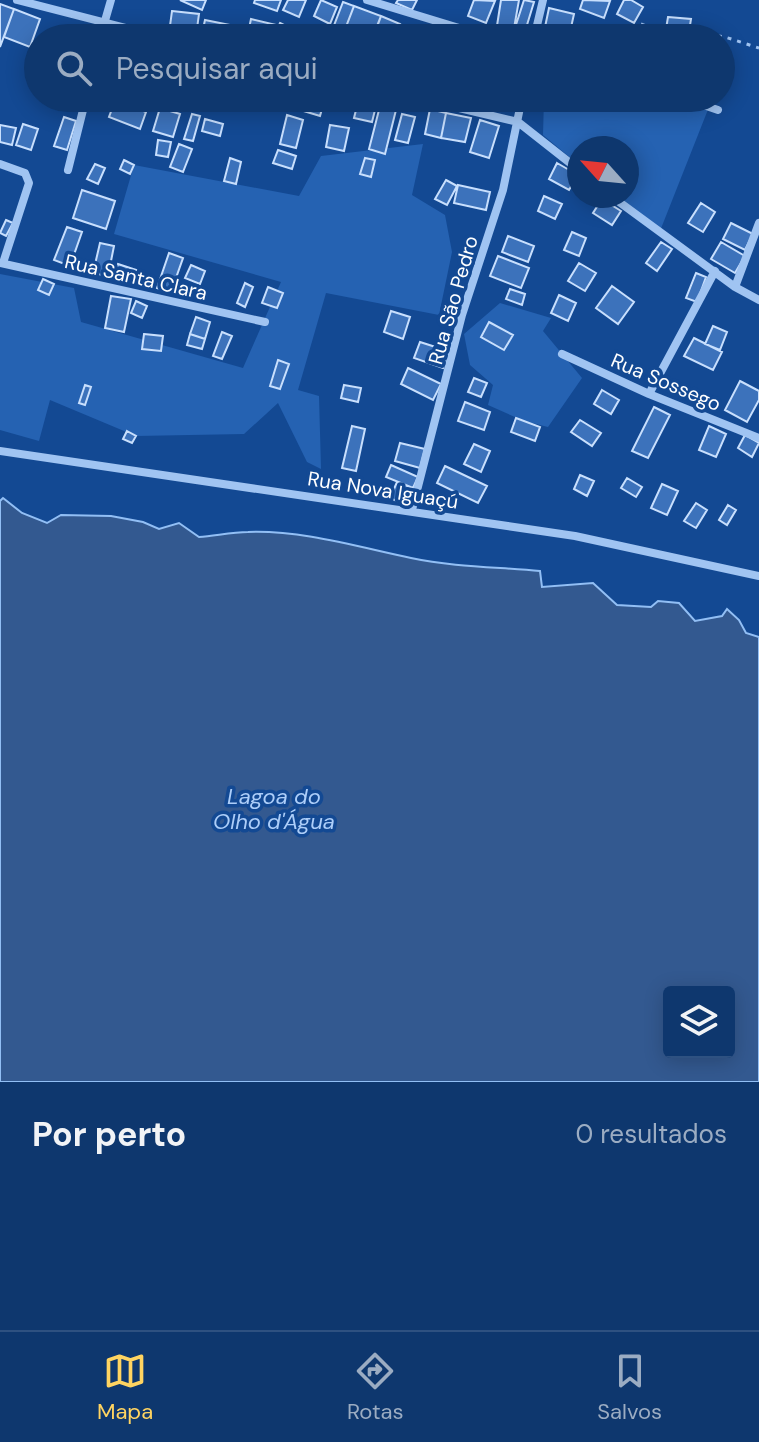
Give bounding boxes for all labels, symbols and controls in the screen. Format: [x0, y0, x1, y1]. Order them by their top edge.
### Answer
search box [24, 24, 735, 112]
icon: search [52, 46, 96, 90]
text: Pesquisar aqui [116, 49, 318, 88]
north arrow [567, 136, 639, 208]
street label: Rua São Pedro [422, 232, 484, 368]
street label: Rua Santa Clara [62, 248, 210, 306]
street label: Rua Sossego [607, 347, 725, 417]
street label: Rua Nova Iguaçú [306, 465, 460, 515]
water label: Lagoa do Olho d'Água [213, 782, 335, 836]
map controls [663, 986, 735, 1058]
button: layers [663, 986, 735, 1058]
text: Por perto [32, 1112, 186, 1157]
text: 0 resultados [576, 1117, 727, 1151]
tab: Mapa [97, 1349, 153, 1426]
tab: Rotas [347, 1349, 404, 1426]
tab: Salvos [597, 1349, 662, 1426]

